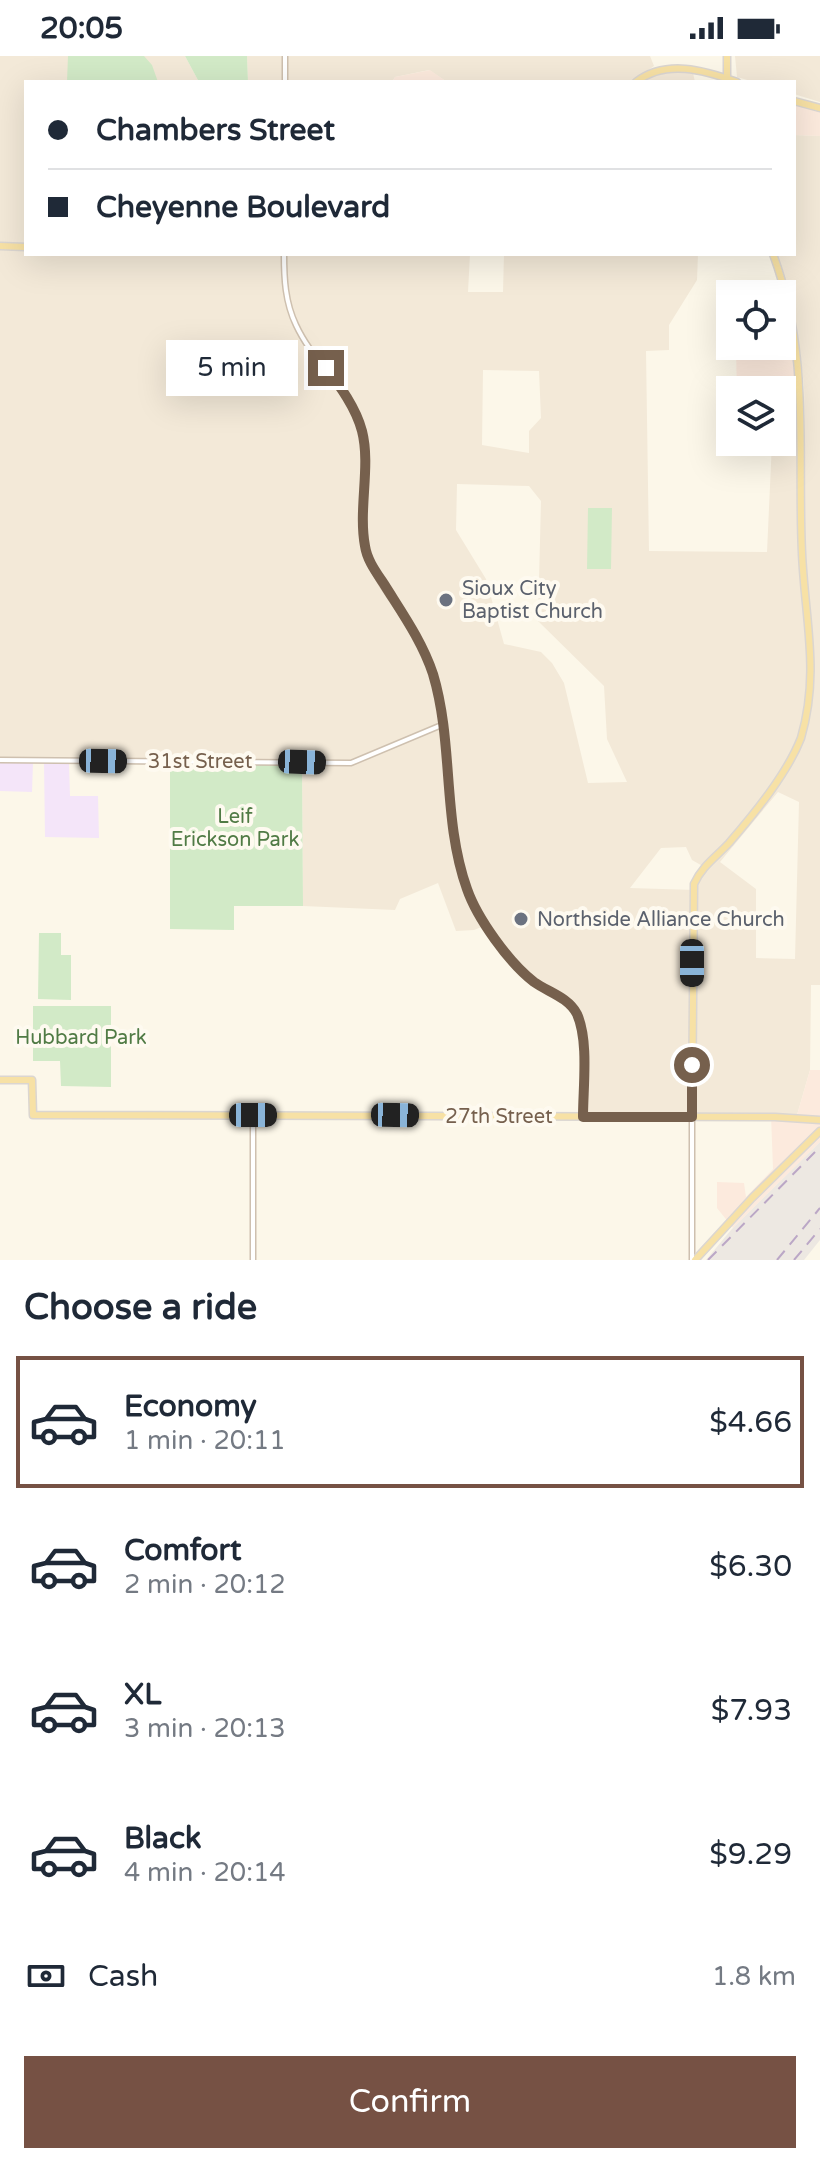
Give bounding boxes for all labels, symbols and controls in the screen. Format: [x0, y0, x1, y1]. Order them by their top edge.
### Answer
text: 20:05 [40, 10, 123, 47]
text: Chambers Street [96, 112, 335, 149]
text: Cheyenne Boulevard [96, 189, 390, 226]
map controls [716, 280, 796, 456]
button: locate [716, 280, 796, 360]
callout: 5 min [166, 340, 298, 396]
route end [308, 350, 344, 386]
text: 5 min [197, 352, 267, 383]
button: layers [716, 376, 796, 456]
place label: Sioux City Baptist Church [462, 577, 603, 624]
marker: Sioux City Baptist Church [437, 591, 455, 609]
car [79, 749, 127, 773]
car [278, 749, 326, 775]
street label: 31st Street [148, 750, 253, 774]
park label: Leif Erickson Park [171, 805, 299, 852]
place label: Northside Alliance Church [537, 908, 785, 932]
marker: Northside Alliance Church [512, 910, 530, 928]
car [680, 939, 704, 987]
park label: Hubbard Park [15, 1026, 147, 1050]
route start [674, 1047, 710, 1083]
car [229, 1103, 277, 1127]
car [371, 1103, 419, 1127]
street label: 27th Street [445, 1105, 553, 1129]
text: Choose a ride [24, 1286, 257, 1329]
icon: car [28, 1386, 100, 1458]
text: Economy [124, 1388, 257, 1425]
text: $4.66 [709, 1404, 792, 1441]
text: 1 min · 20:11 [124, 1425, 286, 1456]
icon: car [28, 1530, 100, 1602]
text: Comfort [124, 1532, 242, 1569]
text: $6.30 [709, 1548, 792, 1585]
text: 2 min · 20:12 [124, 1569, 286, 1600]
icon: car [28, 1674, 100, 1746]
text: XL [124, 1676, 161, 1713]
text: $7.93 [711, 1692, 792, 1729]
text: 3 min · 20:13 [124, 1713, 286, 1744]
icon: car [28, 1818, 100, 1890]
text: Black [124, 1820, 201, 1857]
text: $9.29 [709, 1836, 792, 1873]
text: 4 min · 20:14 [124, 1857, 286, 1888]
icon: cash [24, 1954, 68, 1998]
text: Cash [88, 1958, 158, 1995]
text: 1.8 km [712, 1961, 796, 1992]
button: Confirm [24, 2056, 796, 2148]

